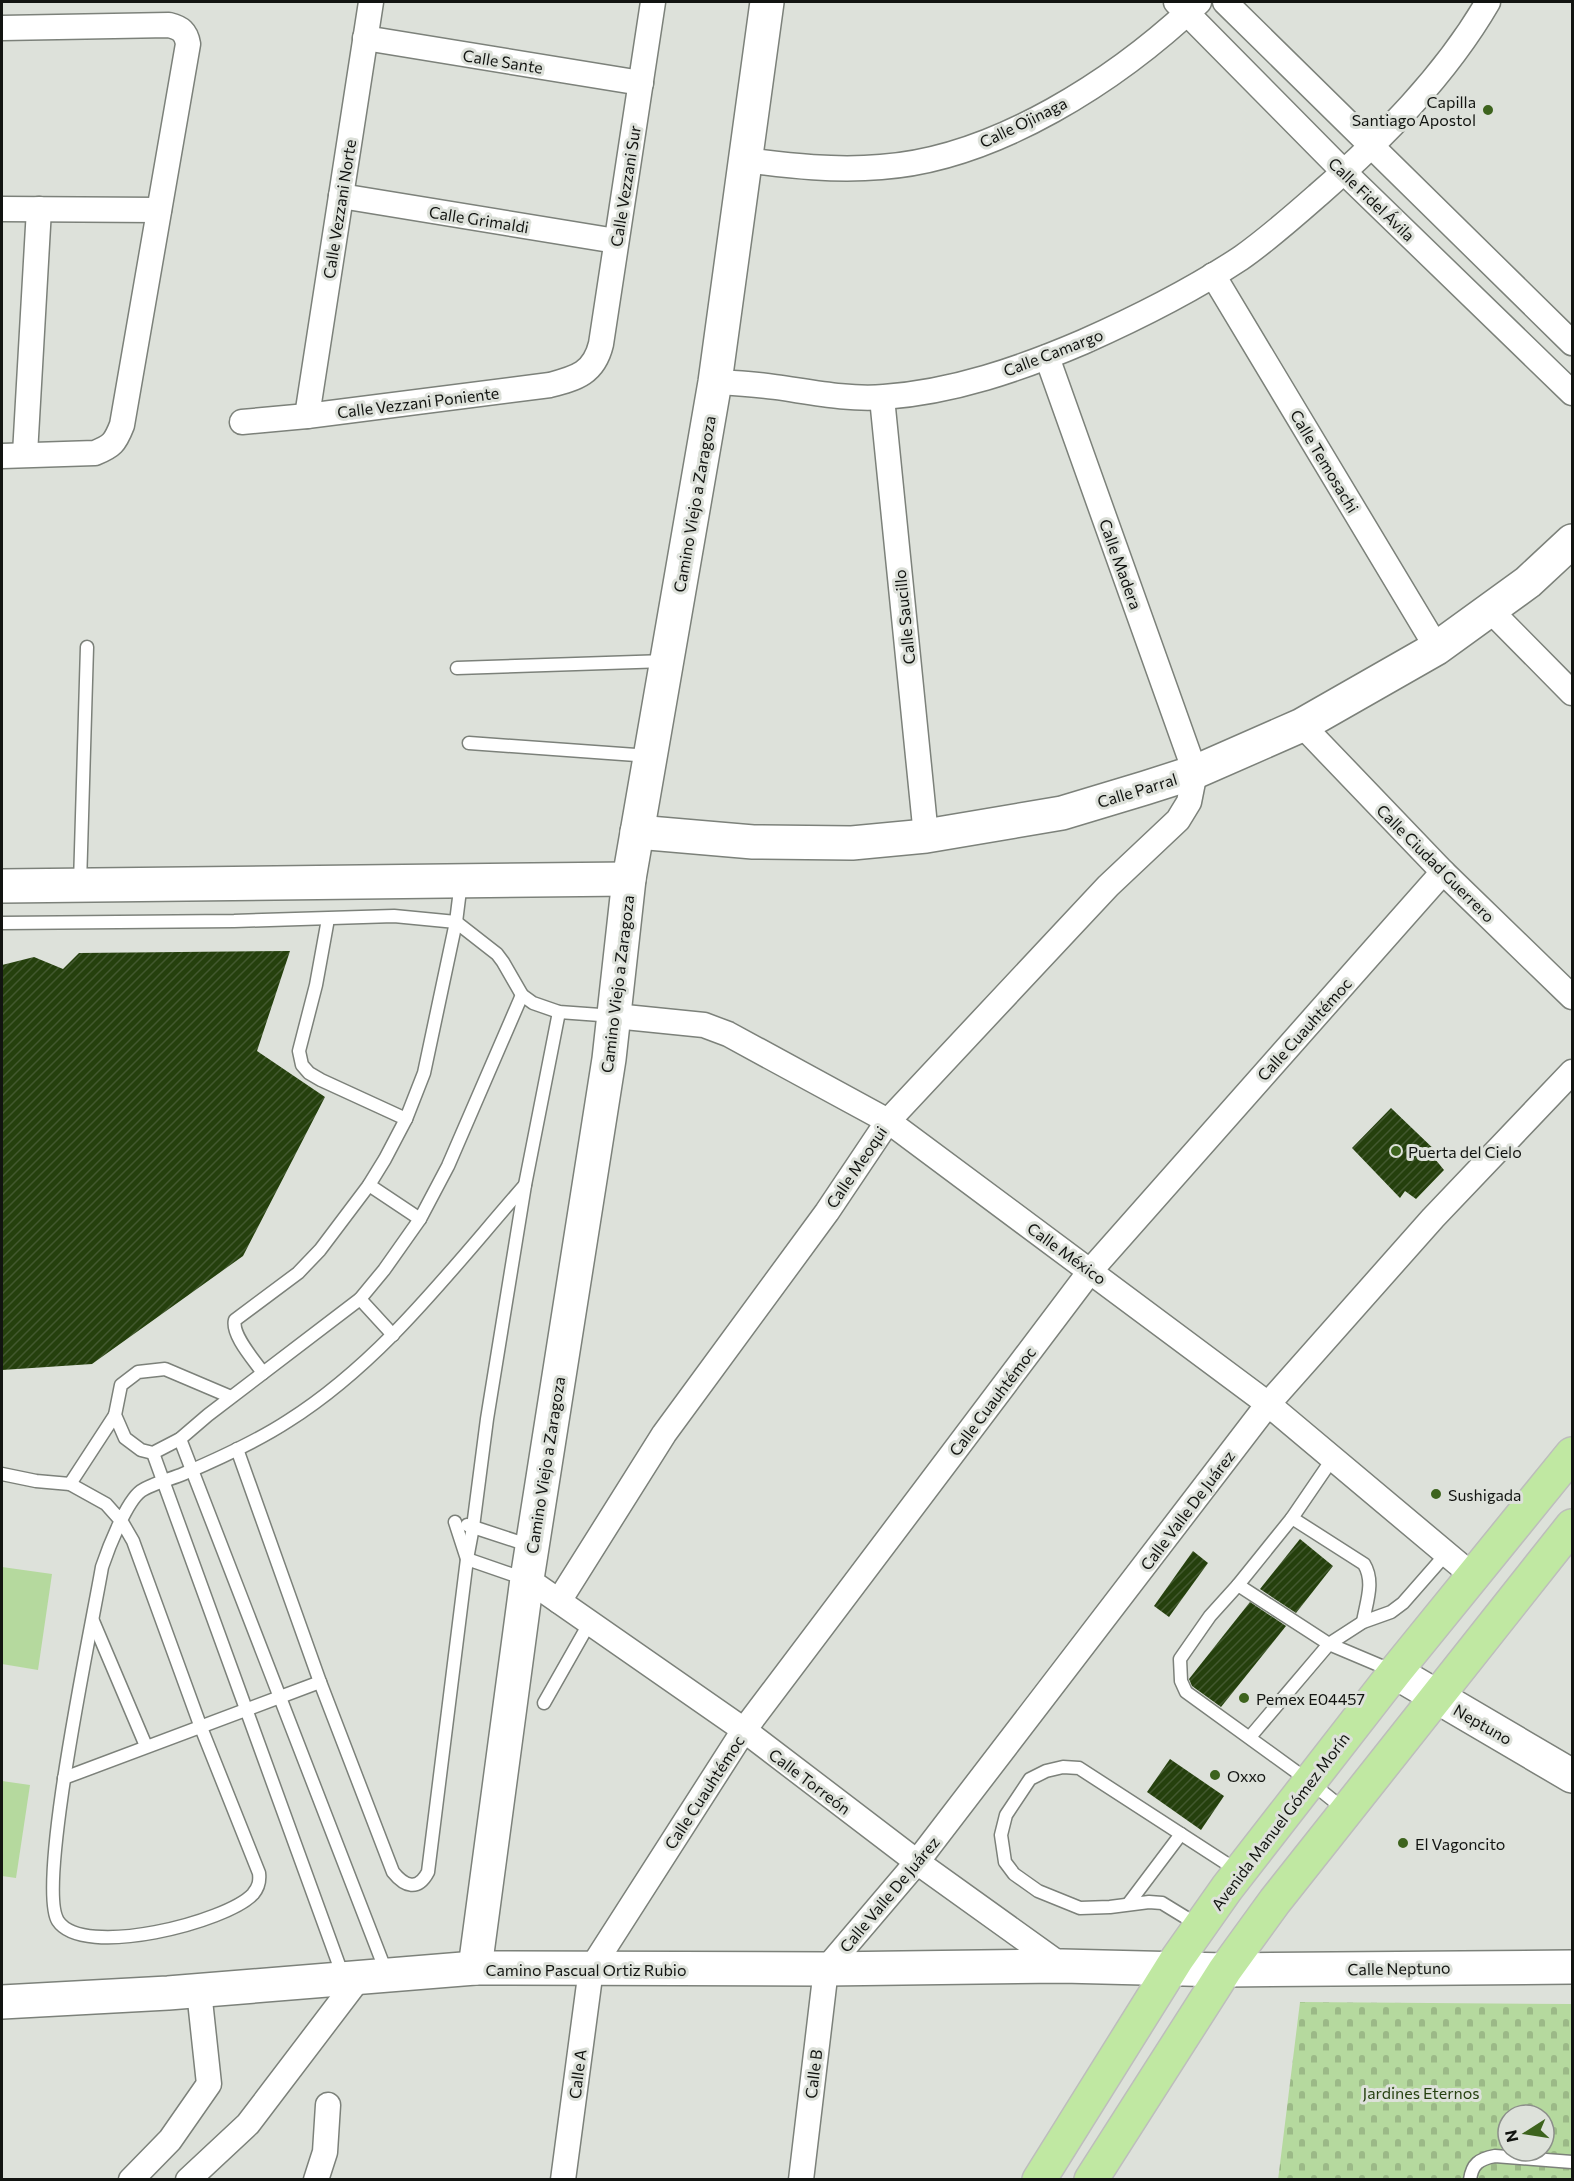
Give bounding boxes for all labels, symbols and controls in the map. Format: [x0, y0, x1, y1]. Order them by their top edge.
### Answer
street label: Calle Sante [462, 45, 544, 77]
place label: Capilla Santiago Apostol [1352, 92, 1476, 129]
street label: Calle Ojinaga [976, 93, 1070, 151]
marker: Capilla Santiago Apostol [1481, 103, 1495, 117]
street label: Calle Vezzani Sur [606, 123, 644, 248]
street label: Calle Vezzani Norte [319, 138, 359, 280]
street label: Calle Fidel Ávila [1325, 153, 1419, 245]
street label: Calle Grimaldi [428, 202, 530, 236]
street label: Calle Camargo [1001, 324, 1105, 380]
street label: Calle Vezzani Poniente [336, 383, 500, 421]
street label: Calle Temosachi [1287, 406, 1363, 516]
street label: Camino Viejo a Zaragoza [669, 414, 719, 594]
street label: Calle Madera [1096, 516, 1146, 612]
street label: Calle Saucillo [890, 569, 918, 665]
street label: Calle Parral [1095, 769, 1179, 811]
street label: Calle Ciudad Guerrero [1373, 800, 1499, 926]
street label: Camino Viejo a Zaragoza [597, 894, 637, 1074]
street label: Calle Cuauhtémoc [1253, 974, 1355, 1084]
street label: Calle Meoqui [822, 1122, 890, 1212]
place label: Puerta del Cielo [1408, 1142, 1522, 1161]
marker: Puerta del Cielo [1389, 1144, 1403, 1158]
street label: Calle México [1024, 1218, 1110, 1288]
street label: Calle Cuauhtémoc [945, 1343, 1039, 1459]
street label: Camino Viejo a Zaragoza [522, 1375, 568, 1555]
street label: Calle Valle De Juárez [1136, 1446, 1238, 1574]
place label: Sushigada [1448, 1485, 1521, 1504]
marker: Sushigada [1429, 1487, 1443, 1501]
place label: Pemex E04457 [1256, 1689, 1365, 1708]
marker: Pemex E04457 [1237, 1691, 1251, 1705]
street label: Neptuno [1451, 1700, 1515, 1748]
street label: Avenida Manuel Gómez Morín [1207, 1729, 1353, 1913]
street label: Calle Cuauhtémoc [660, 1732, 748, 1852]
street label: Calle Torreón [765, 1744, 855, 1818]
place label: Oxxo [1227, 1766, 1266, 1785]
marker: Oxxo [1208, 1768, 1222, 1782]
street label: Calle Valle De Juárez [835, 1832, 943, 1956]
place label: El Vagoncito [1415, 1834, 1505, 1853]
marker: El Vagoncito [1396, 1836, 1410, 1850]
street label: Calle Neptuno [1347, 1958, 1451, 1978]
street label: Camino Pascual Ortiz Rubio [485, 1960, 687, 1979]
street label: Calle A [565, 2048, 589, 2100]
street label: Calle B [801, 2048, 825, 2100]
park label: Jardines Eternos [1363, 2083, 1479, 2102]
north arrow [1496, 2103, 1556, 2163]
text: N [1500, 2128, 1521, 2144]

